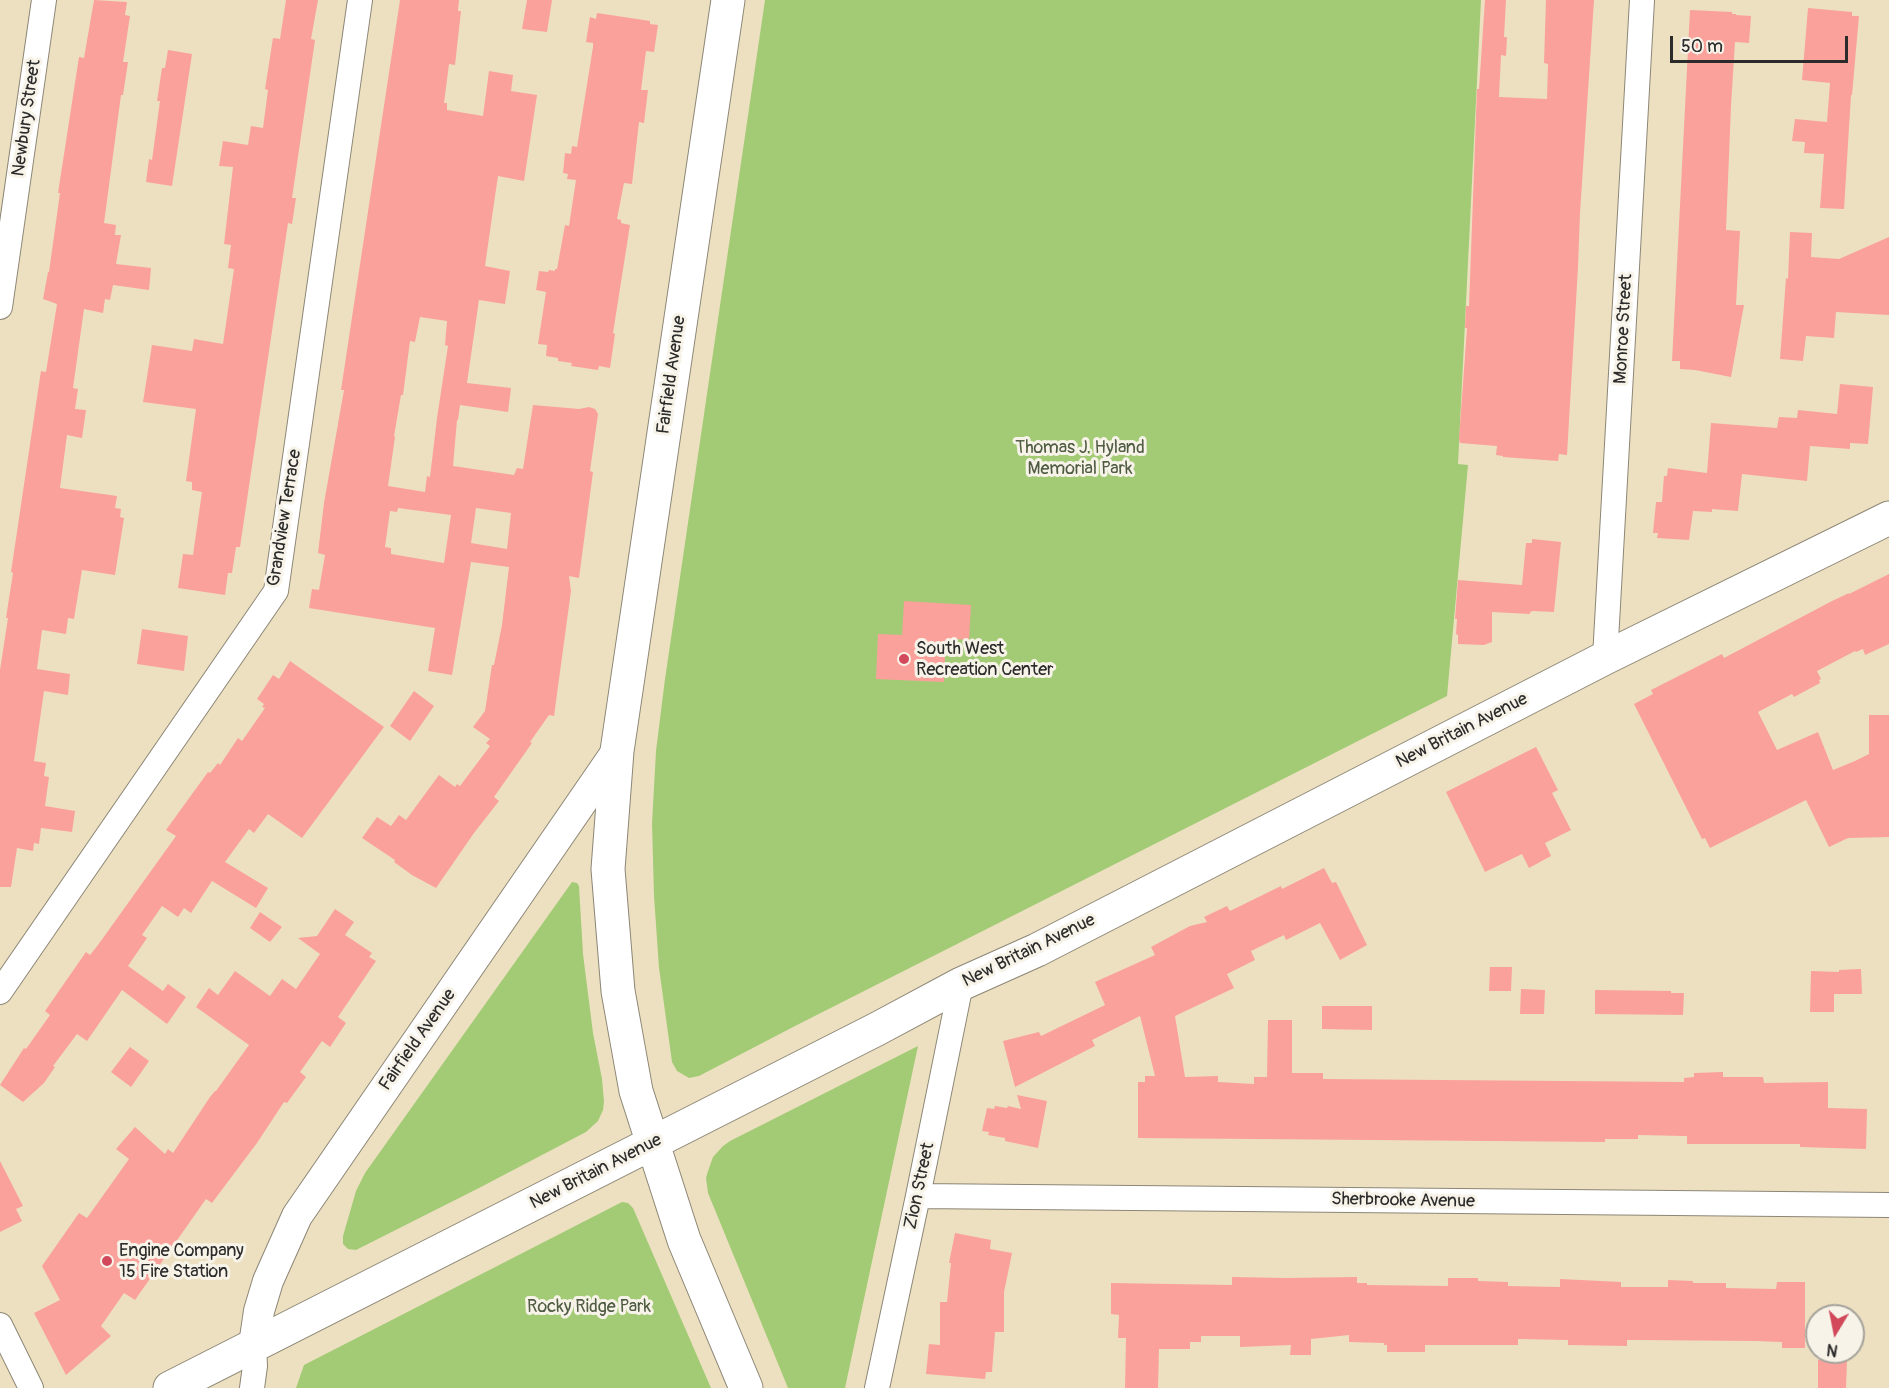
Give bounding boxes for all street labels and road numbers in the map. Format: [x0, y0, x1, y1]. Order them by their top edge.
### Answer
street label: Newbury Street [8, 58, 46, 178]
street label: Monroe Street [1610, 274, 1638, 384]
street label: Fairfield Avenue [653, 314, 691, 436]
street label: Grandview Terrace [264, 448, 306, 588]
street label: New Britain Avenue [1393, 688, 1531, 774]
street label: New Britain Avenue [959, 910, 1099, 992]
street label: Fairfield Avenue [375, 985, 461, 1095]
street label: New Britain Avenue [527, 1129, 665, 1215]
street label: Zion Street [900, 1141, 940, 1231]
street label: Sherbrooke Avenue [1331, 1189, 1475, 1213]

